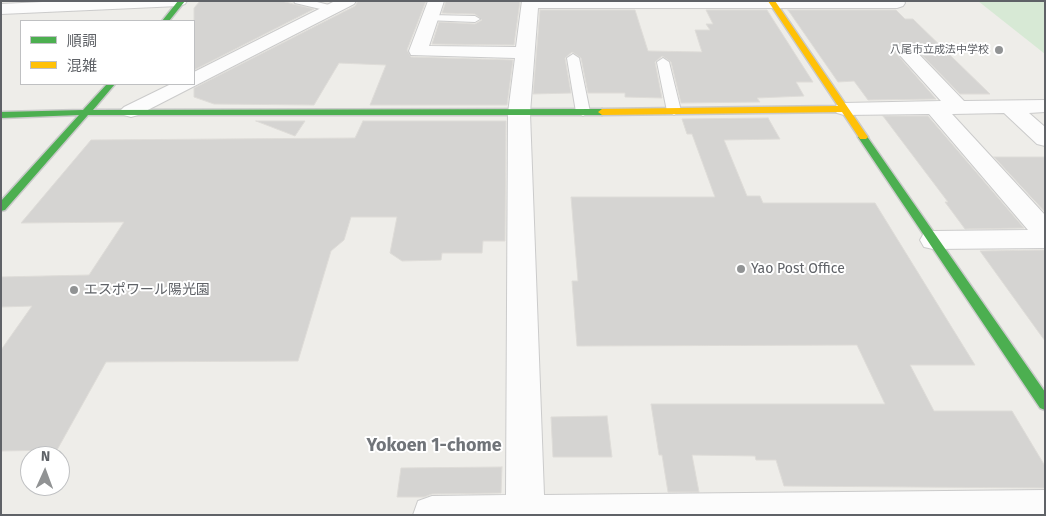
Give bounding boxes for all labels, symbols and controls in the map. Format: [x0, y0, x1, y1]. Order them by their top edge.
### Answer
legend [20, 20, 195, 85]
text: 順調 [67, 32, 97, 50]
place label: 八尾市立成法中学校 [890, 43, 989, 57]
marker: 八尾市立成法中学校 [993, 44, 1005, 56]
text: 混雑 [67, 57, 97, 75]
place label: Yao Post Office [751, 261, 845, 277]
marker: Yao Post Office [735, 263, 747, 275]
place label: エスポワール陽光園 [84, 282, 210, 298]
marker: エスポワール陽光園 [68, 284, 80, 296]
district label: Yokoen 1-chome [366, 435, 502, 457]
north arrow [20, 446, 70, 496]
text: N [41, 448, 50, 465]

